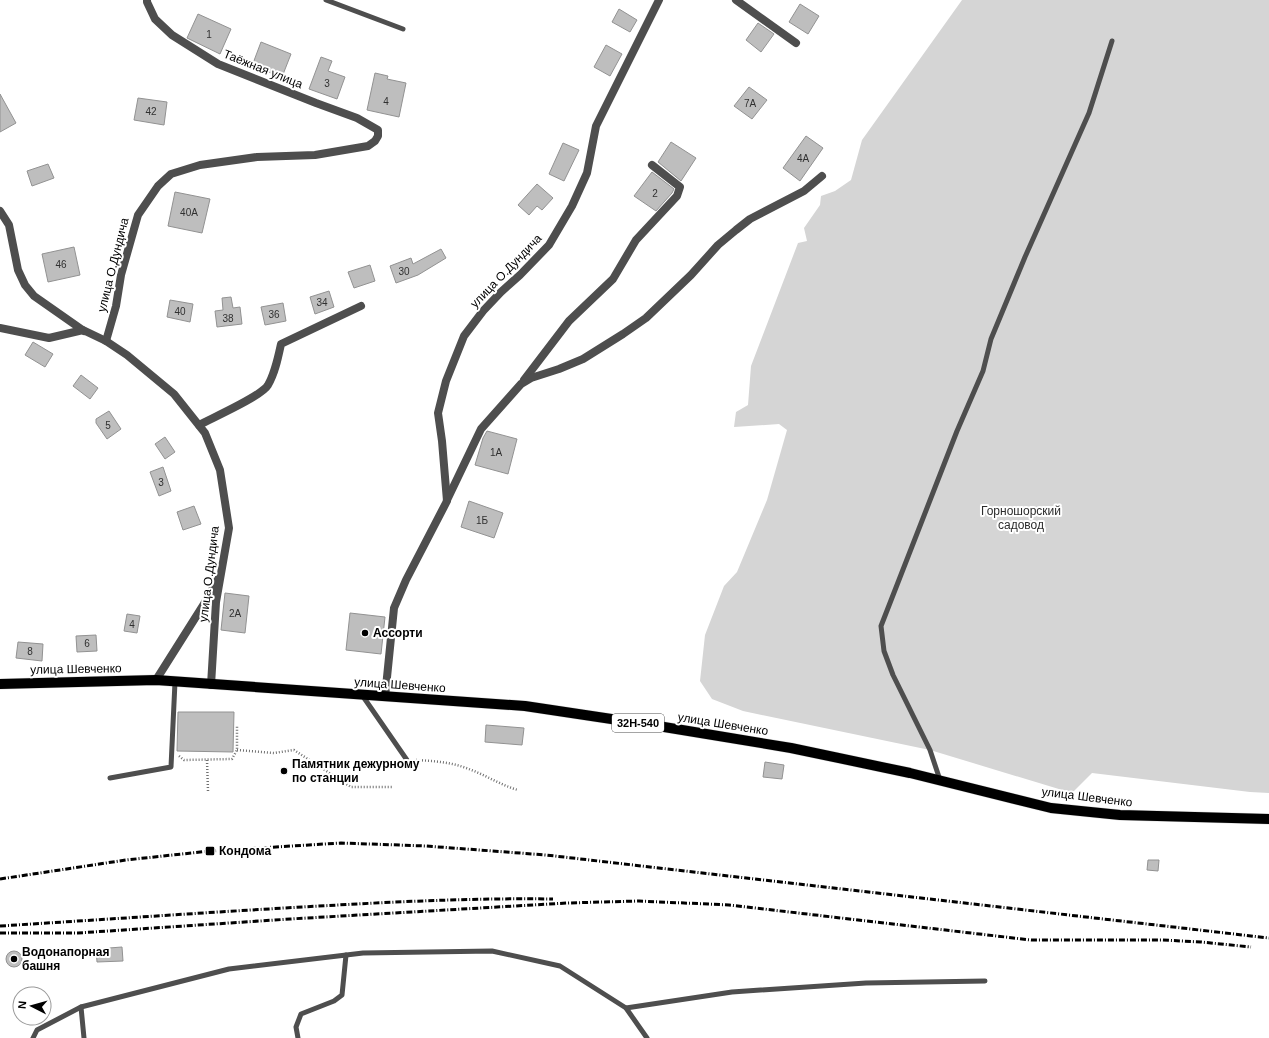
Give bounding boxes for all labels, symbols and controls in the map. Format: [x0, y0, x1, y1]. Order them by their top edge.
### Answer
house number: 1 [206, 29, 212, 40]
street label: Таёжная улица [221, 47, 305, 91]
house number: 3 [324, 78, 330, 89]
house number: 4 [383, 96, 389, 107]
house number: 7А [744, 98, 756, 109]
house number: 42 [145, 106, 157, 117]
house number: 4А [797, 153, 809, 164]
house number: 2 [652, 188, 658, 199]
house number: 40А [180, 207, 198, 218]
street label: улица О.Дундича [95, 216, 132, 314]
street label: улица О.Дундича [467, 231, 545, 311]
house number: 46 [55, 259, 67, 270]
house number: 30 [398, 266, 410, 277]
house number: 34 [316, 297, 328, 308]
house number: 40 [174, 306, 186, 317]
house number: 36 [268, 309, 280, 320]
house number: 38 [222, 313, 234, 324]
house number: 5 [105, 420, 111, 431]
house number: 1А [490, 447, 502, 458]
house number: 3 [158, 477, 164, 488]
park label: Горношорский садовод [981, 504, 1061, 532]
house number: 1Б [476, 515, 488, 526]
street label: улица О.Дундича [196, 525, 222, 623]
house number: 2А [229, 608, 241, 619]
house number: 4 [129, 619, 135, 630]
place label: Ассорти [373, 626, 423, 640]
marker: Ассорти [360, 628, 370, 638]
house number: 6 [84, 638, 90, 649]
house number: 8 [27, 646, 33, 657]
street label: улица Шевченко [30, 661, 122, 677]
street label: улица Шевченко [354, 675, 446, 695]
street label: улица Шевченко [677, 710, 770, 738]
road number: 32Н-540 [612, 714, 664, 732]
place label: Памятник дежурному по станции [292, 757, 420, 785]
marker: Памятник дежурному по станции [279, 766, 289, 776]
street label: улица Шевченко [1041, 784, 1134, 810]
place label: Кондома [219, 844, 271, 858]
marker: Кондома [204, 845, 216, 857]
place label: Водонапорная башня [22, 945, 110, 973]
marker: Водонапорная башня [9, 954, 19, 964]
north arrow [12, 986, 52, 1026]
text: N [16, 1000, 28, 1010]

